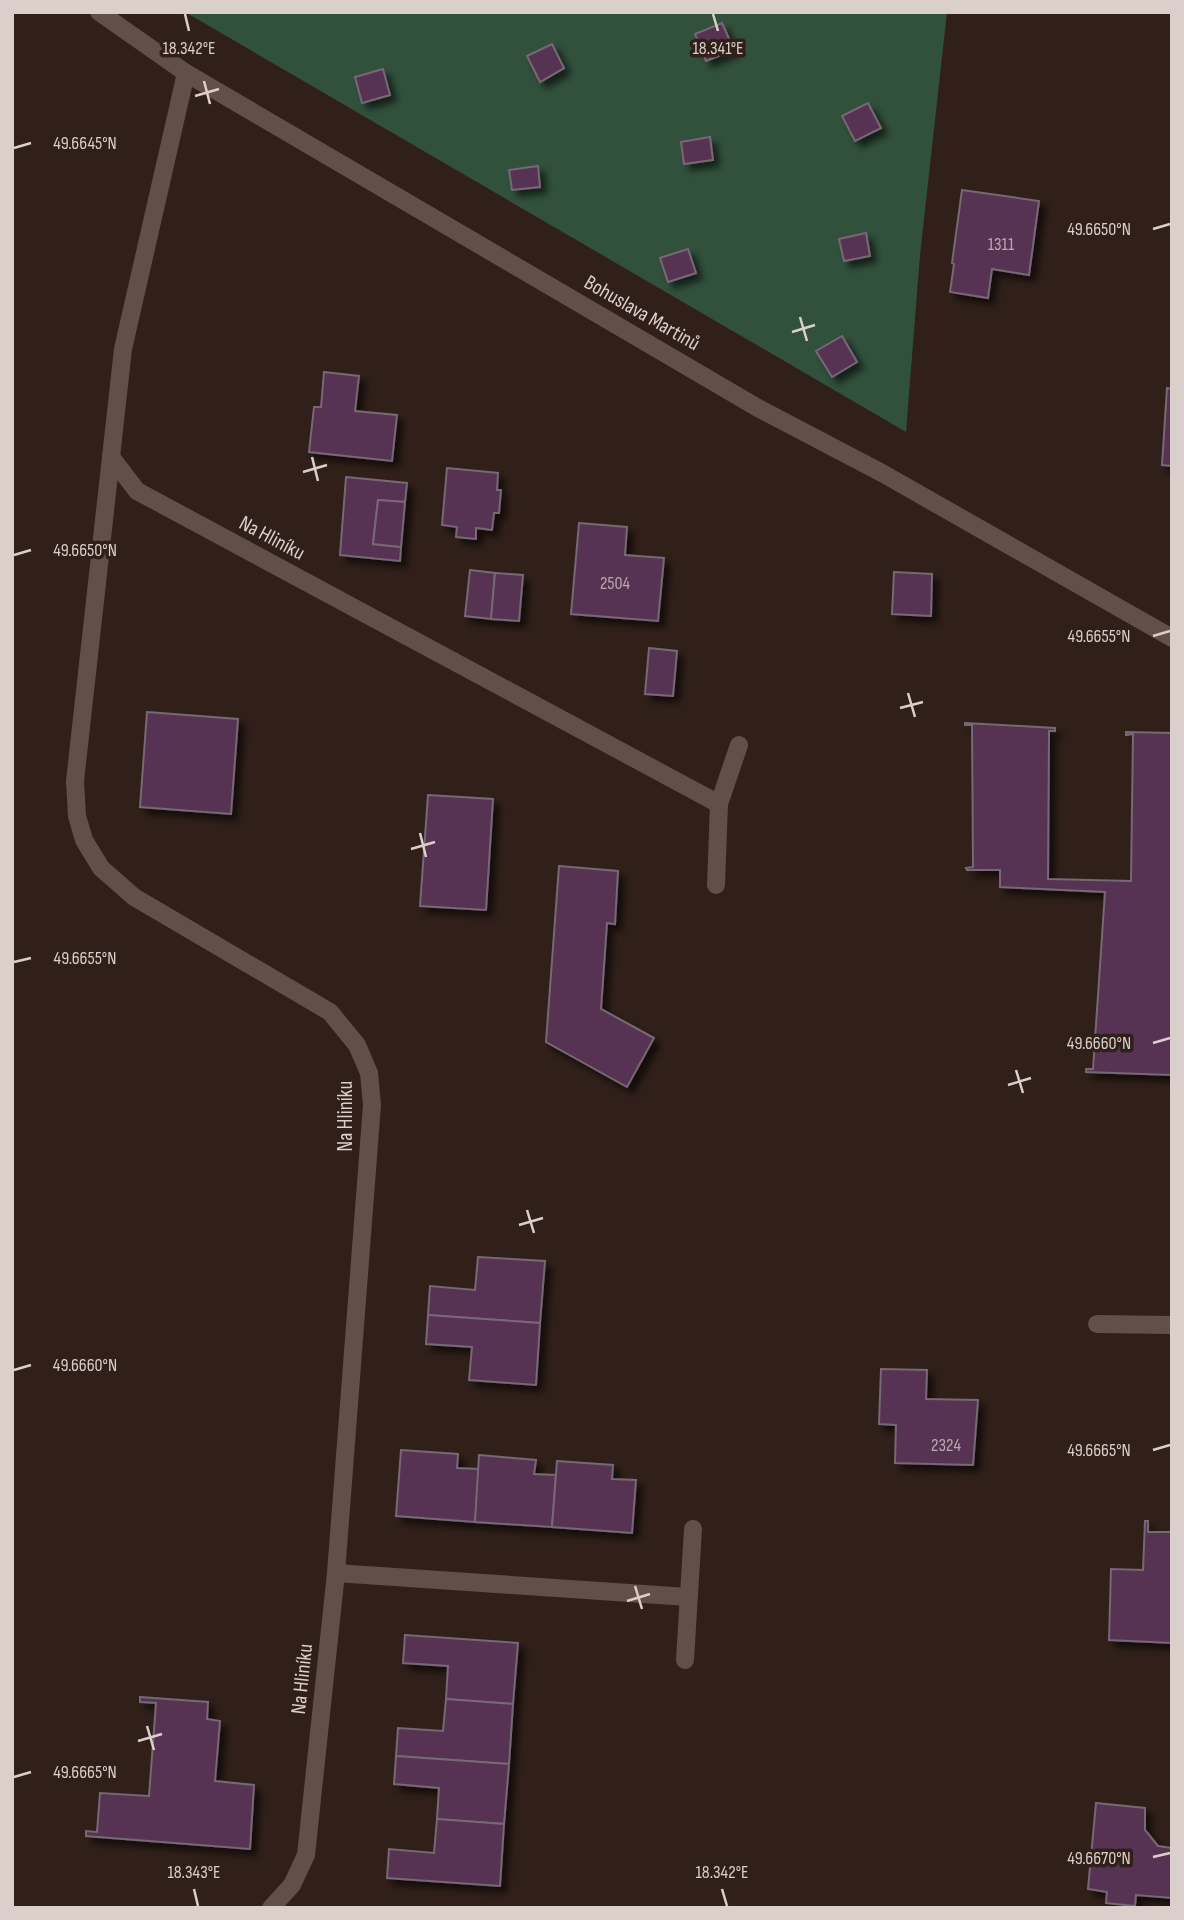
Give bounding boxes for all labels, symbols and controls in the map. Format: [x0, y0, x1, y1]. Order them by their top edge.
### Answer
text: 18.342°E [163, 38, 215, 59]
text: 18.341°E [693, 38, 743, 59]
text: 49.6645°N [53, 133, 117, 154]
text: 49.6650°N [1067, 219, 1131, 240]
house number: 1311 [988, 234, 1015, 255]
street label: Bohuslava Martinů [580, 270, 704, 356]
street label: Na Hliníku [235, 510, 309, 566]
text: 49.6650°N [53, 540, 117, 561]
house number: 2504 [600, 573, 631, 594]
text: 49.6655°N [1068, 626, 1130, 647]
text: 49.6655°N [54, 948, 116, 969]
text: 49.6660°N [1067, 1033, 1131, 1054]
street label: Na Hliníku [333, 1081, 358, 1151]
text: 49.6660°N [53, 1355, 117, 1376]
house number: 2324 [931, 1435, 961, 1456]
text: 49.6665°N [1067, 1440, 1131, 1461]
street label: Na Hliníku [286, 1643, 318, 1715]
text: 49.6665°N [53, 1762, 117, 1783]
text: 49.6670°N [1067, 1848, 1131, 1869]
text: 18.343°E [168, 1862, 221, 1883]
text: 18.342°E [696, 1862, 748, 1883]

